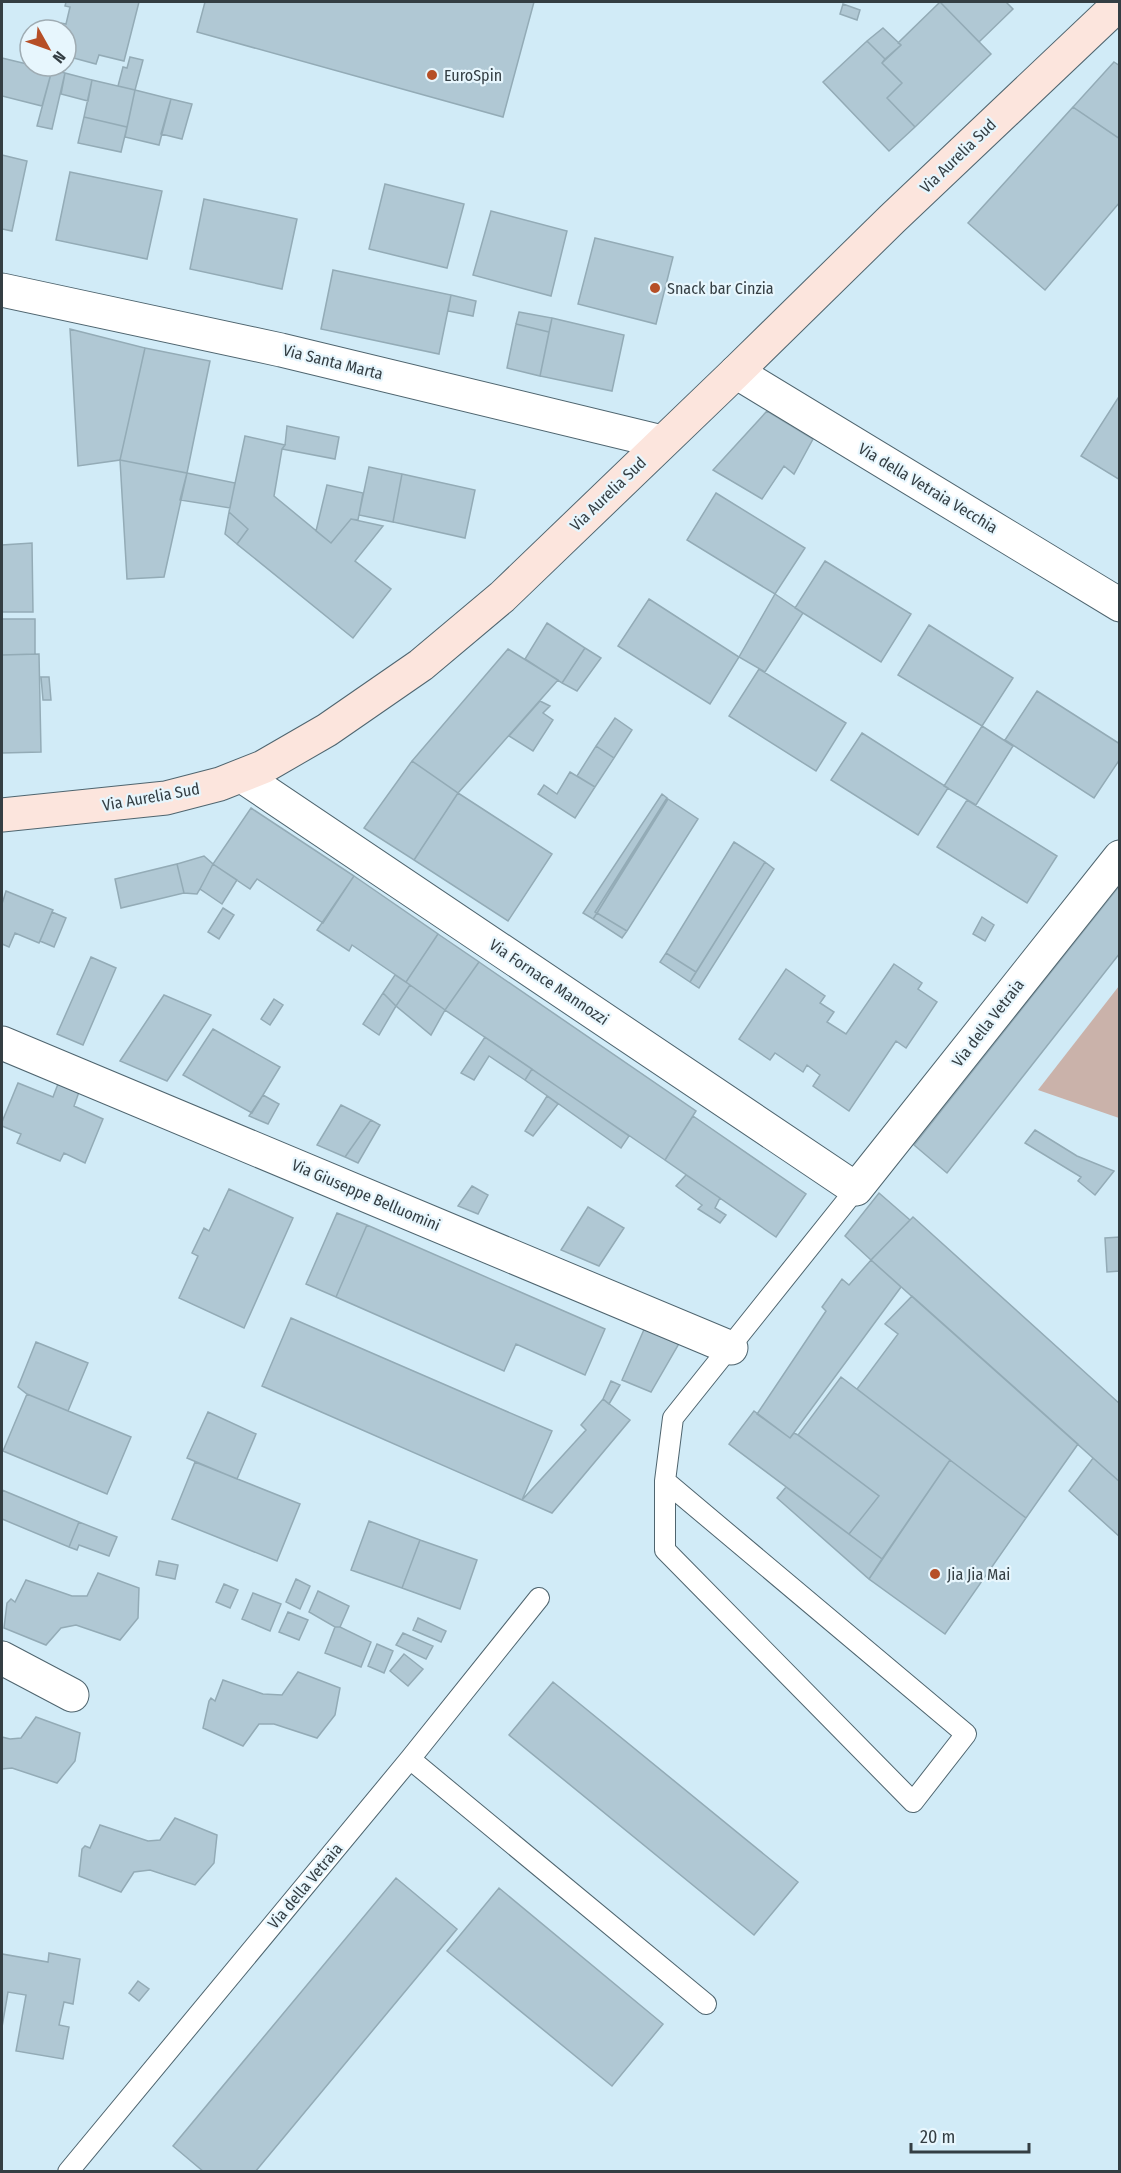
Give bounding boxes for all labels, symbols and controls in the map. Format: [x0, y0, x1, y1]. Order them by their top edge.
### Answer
north arrow [18, 18, 78, 78]
text: N [49, 48, 69, 67]
place label: EuroSpin [444, 66, 502, 85]
marker: EuroSpin [425, 68, 439, 82]
street label: Via Aurelia Sud [916, 115, 1000, 197]
place label: Snack bar Cinzia [667, 279, 774, 298]
marker: Snack bar Cinzia [648, 281, 662, 295]
street label: Via Santa Marta [281, 340, 385, 384]
street label: Via della Vetraia Vecchia [855, 439, 1001, 537]
street label: Via Aurelia Sud [566, 453, 650, 535]
street label: Via Aurelia Sud [101, 779, 201, 815]
street label: Via Fornace Mannozzi [486, 935, 612, 1029]
street label: Via della Vetraia [948, 975, 1028, 1071]
street label: Via Giuseppe Belluomini [289, 1155, 443, 1235]
place label: Jia Jia Mai [947, 1565, 1010, 1584]
marker: Jia Jia Mai [928, 1567, 942, 1581]
street label: Via della Vetraia [264, 1839, 346, 1933]
scale bar [911, 2116, 1030, 2154]
text: 20 m [920, 2126, 955, 2148]

